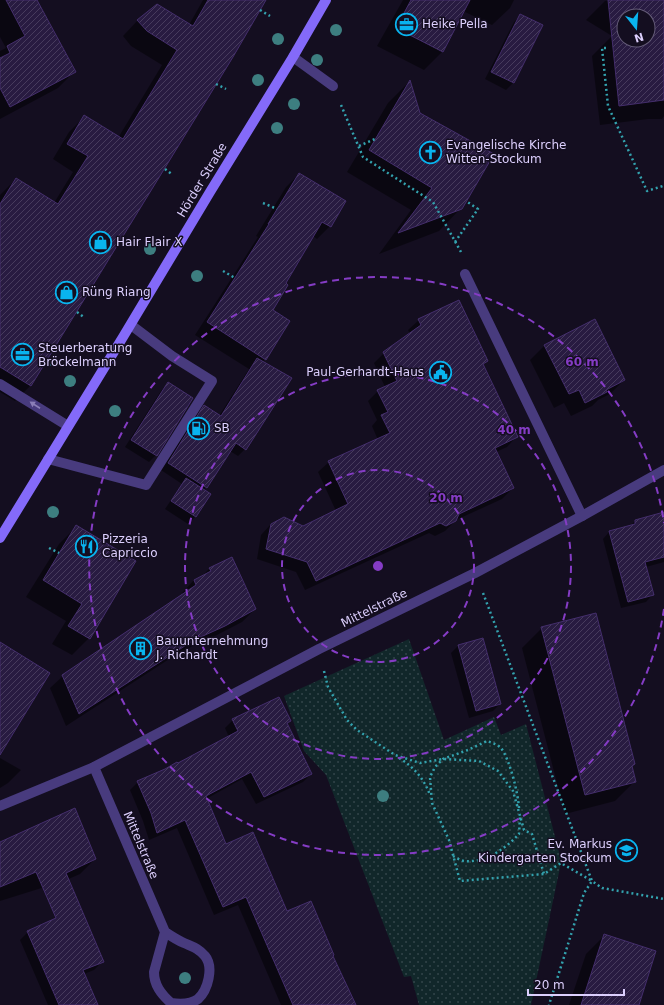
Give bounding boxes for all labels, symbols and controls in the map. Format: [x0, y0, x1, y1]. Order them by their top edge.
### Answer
north arrow [616, 8, 656, 48]
office icon: Heike Pella [393, 11, 419, 37]
place label: Heike Pella [422, 17, 488, 31]
text: N [632, 30, 645, 45]
place label: Evangelische Kirche Witten-Stockum [446, 138, 566, 166]
church icon: Evangelische Kirche Witten-Stockum [418, 139, 444, 165]
street label: Hörder Straße [174, 140, 230, 220]
shop icon: Hair Flair X [87, 229, 113, 255]
place label: Hair Flair X [116, 235, 182, 249]
shop icon: Rüng Riang [53, 279, 79, 305]
place label: Rüng Riang [82, 285, 151, 299]
place label: Steuerberatung Bröckelmann [38, 341, 132, 369]
office icon: Steuerberatung Bröckelmann [9, 342, 35, 368]
text: 60 m [565, 355, 599, 369]
public building icon: Paul-Gerhardt-Haus [427, 359, 453, 385]
place label: Paul-Gerhardt-Haus [306, 365, 424, 379]
one-way arrow [30, 401, 40, 409]
fuel station icon: SB [186, 415, 212, 441]
place label: SB [214, 421, 230, 435]
text: 40 m [497, 423, 531, 437]
text: 20 m [429, 491, 463, 505]
place label: Pizzeria Capriccio [102, 532, 158, 560]
restaurant icon: Pizzeria Capriccio [74, 533, 100, 559]
centre of rings [371, 559, 385, 573]
street label: Mittelstraße [339, 586, 409, 630]
place label: Bauunternehmung J. Richardt [155, 634, 268, 662]
building icon: Bauunternehmung J. Richardt [128, 635, 154, 661]
street label: Mittelstraße [120, 809, 162, 881]
place label: Ev. Markus Kindergarten Stockum [478, 837, 612, 865]
school or university icon: Ev. Markus Kindergarten Stockum [614, 838, 640, 864]
scale bar [528, 971, 624, 997]
text: 20 m [534, 978, 565, 992]

